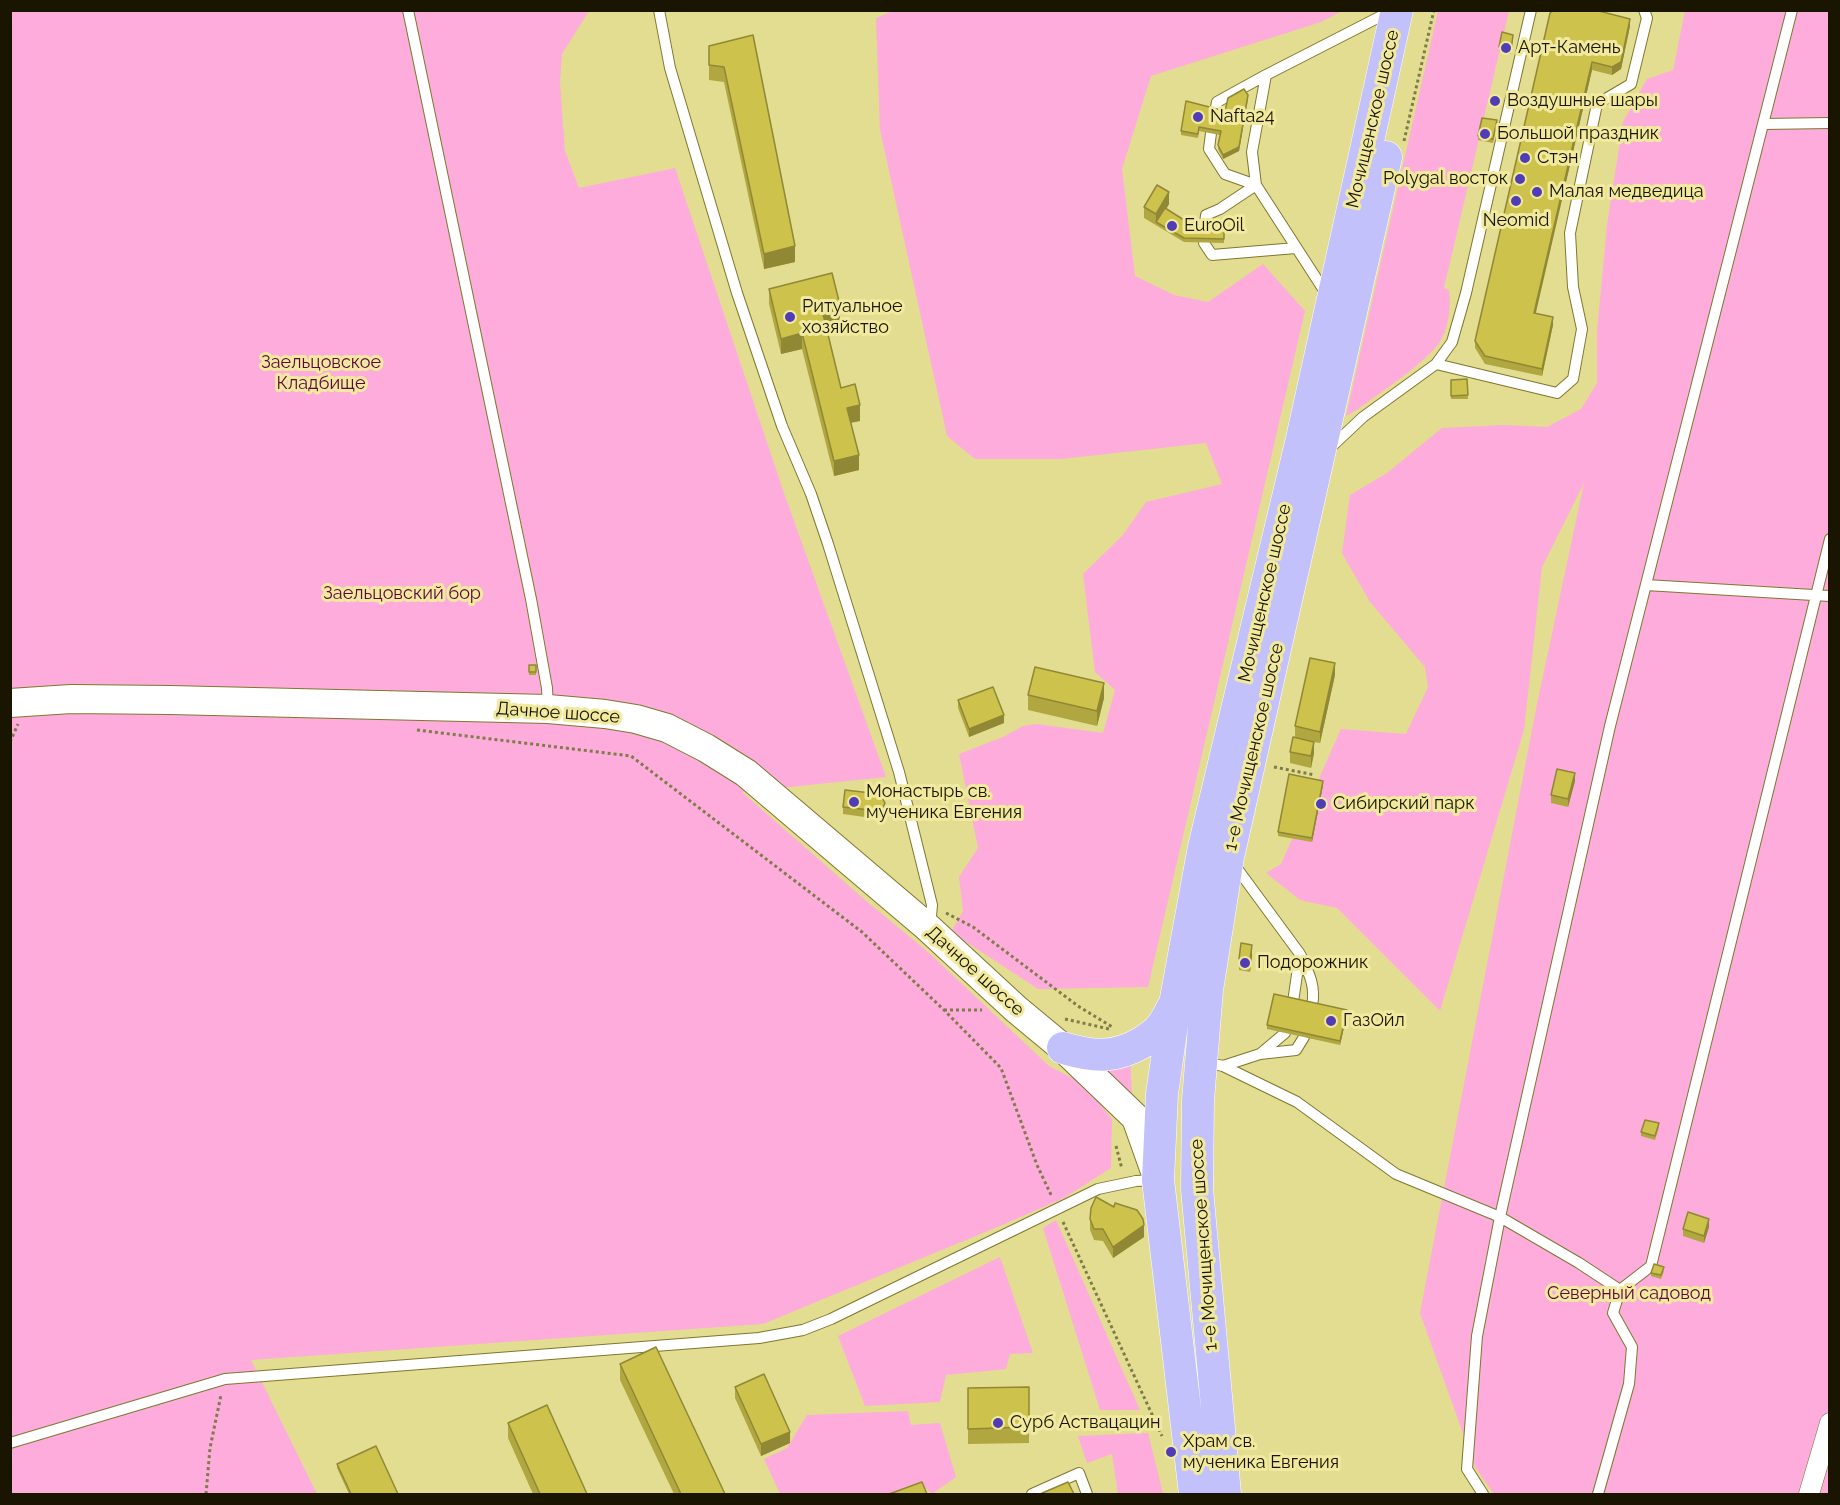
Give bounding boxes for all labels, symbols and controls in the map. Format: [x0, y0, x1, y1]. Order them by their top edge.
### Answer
street label: Мочищенское шоссе [1342, 28, 1404, 210]
place label: Арт-Камень [1518, 37, 1620, 59]
marker: Арт-Камень [1499, 41, 1513, 55]
place label: Воздушные шары [1507, 90, 1658, 112]
marker: Воздушные шары [1488, 94, 1502, 108]
place label: Nafta24 [1210, 106, 1275, 128]
marker: Nafta24 [1191, 110, 1205, 124]
place label: Большой праздник [1497, 123, 1659, 145]
marker: Большой праздник [1478, 127, 1492, 141]
place label: Стэн [1537, 147, 1578, 169]
marker: Стэн [1518, 151, 1532, 165]
place label: Polygal восток [1383, 168, 1508, 190]
marker: Polygal восток [1513, 172, 1527, 186]
place label: Малая медведица [1549, 181, 1704, 203]
marker: Малая медведица [1530, 185, 1544, 199]
marker: Neomid [1509, 194, 1523, 208]
place label: Neomid [1483, 210, 1549, 232]
place label: EuroOil [1184, 215, 1245, 237]
marker: EuroOil [1165, 219, 1179, 233]
place label: Ритуальное хозяйство [802, 296, 903, 338]
marker: Ритуальное хозяйство [783, 310, 797, 324]
park label: Заельцовское Кладбище [261, 352, 381, 394]
street label: Мочищенское шоссе [1234, 502, 1296, 684]
park label: Заельцовский бор [323, 583, 481, 605]
street label: 1-е Мочищенское шоссе [1220, 641, 1288, 853]
street label: Дачное шоссе [495, 698, 621, 728]
place label: Монастырь св. мученика Евгения [866, 781, 1022, 824]
place label: Сибирский парк [1333, 793, 1474, 815]
marker: Монастырь св. мученика Евгения [847, 795, 861, 809]
marker: Сибирский парк [1314, 797, 1328, 811]
street label: Дачное шоссе [922, 921, 1028, 1021]
place label: Подорожник [1257, 952, 1368, 974]
marker: Подорожник [1238, 956, 1252, 970]
place label: ГазОйл [1343, 1010, 1405, 1032]
marker: ГазОйл [1324, 1014, 1338, 1028]
street label: 1-е Мочищенское шоссе [1186, 1138, 1222, 1352]
park label: Северный садовод [1547, 1283, 1711, 1305]
place label: Сурб Аствацацин [1010, 1412, 1160, 1434]
marker: Сурб Аствацацин [991, 1416, 1005, 1430]
place label: Храм св. мученика Евгения [1183, 1431, 1339, 1474]
marker: Храм св. мученика Евгения [1164, 1445, 1178, 1459]

